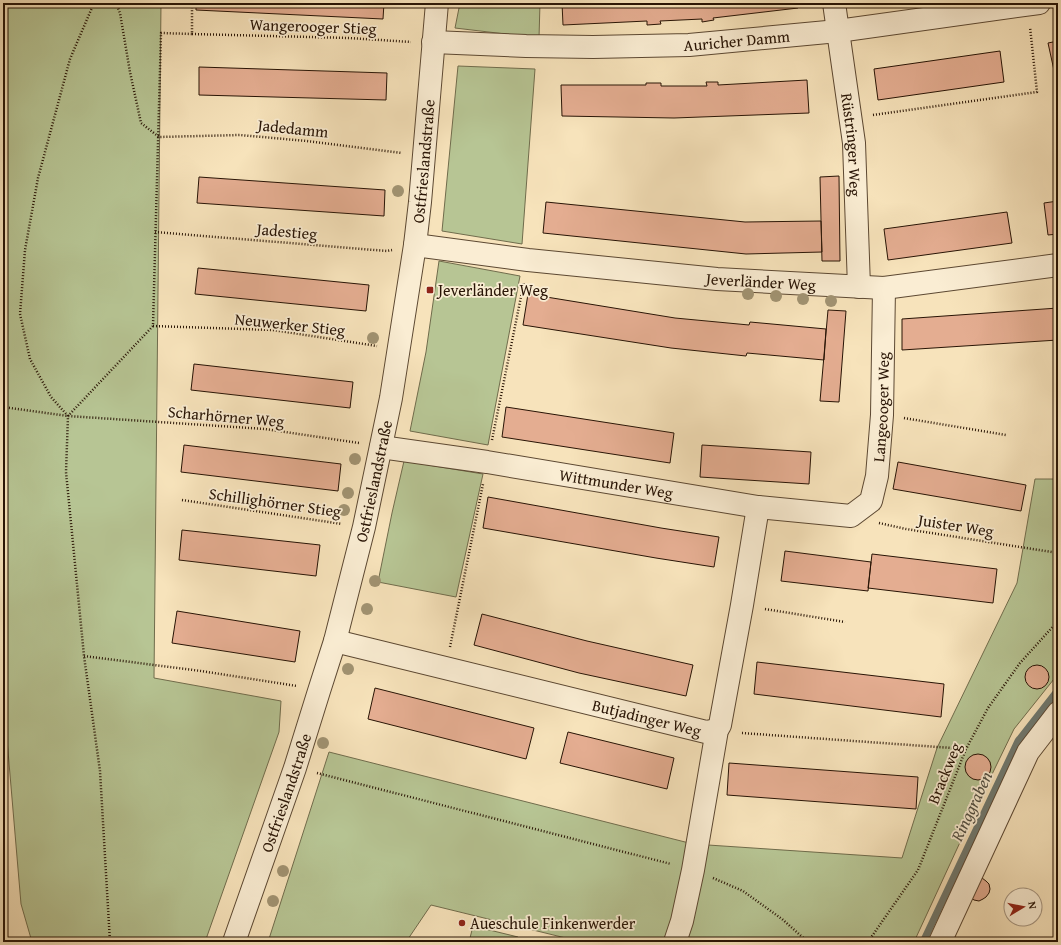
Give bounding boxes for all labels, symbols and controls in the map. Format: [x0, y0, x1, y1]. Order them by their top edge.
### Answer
street label: Wangerooger Stieg [249, 12, 377, 40]
street label: Auricher Damm [683, 24, 791, 57]
street label: Rüstringer Weg [835, 91, 868, 197]
street label: Ostfrieslandstraße [406, 98, 441, 225]
street label: Jadedamm [255, 112, 330, 144]
street label: Jadestieg [254, 216, 318, 246]
street label: Jeverländer Weg [703, 266, 817, 296]
place label: Jeverländer Weg [436, 278, 548, 302]
marker: Jeverländer Weg [425, 285, 435, 295]
street label: Neuwerker Stieg [234, 306, 346, 342]
street label: Langeooger Weg [866, 352, 895, 463]
street label: Scharhörner Weg [167, 399, 285, 433]
street label: Ostfrieslandstraße [349, 418, 398, 545]
street label: Wittmunder Weg [558, 462, 675, 505]
street label: Schillighörner Stieg [207, 481, 343, 523]
street label: Juister Weg [914, 507, 996, 543]
street label: Butjadinger Weg [590, 693, 704, 742]
street label: Ostfrieslandstraße [254, 730, 317, 856]
street label: Brackweg [921, 739, 967, 807]
water label: Ringgraben [943, 766, 998, 846]
north arrow [1003, 887, 1043, 927]
text: N [1024, 900, 1041, 911]
place label: Aueschule Finkenwerder [470, 911, 636, 935]
marker: Aueschule Finkenwerder [457, 918, 467, 928]

